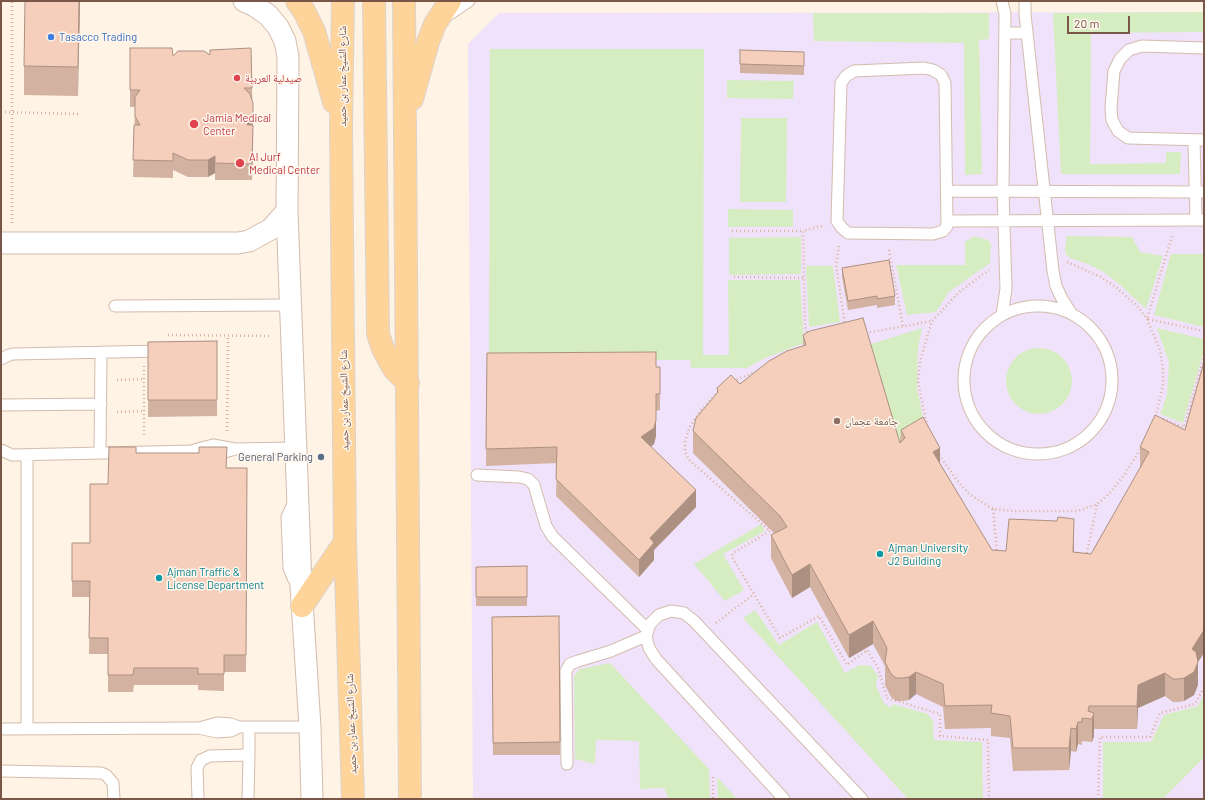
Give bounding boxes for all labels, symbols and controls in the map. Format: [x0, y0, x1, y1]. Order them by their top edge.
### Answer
scale bar [1069, 8, 1132, 34]
text: 20 m [1074, 16, 1100, 30]
street label: شارع الشيخ عمار بن حميد [335, 26, 349, 126]
place label: Tasacco Trading [59, 30, 137, 44]
marker: Tasacco Trading [46, 32, 56, 42]
place label: صيدلية العربية [245, 71, 302, 85]
marker: صيدلية العربية [232, 73, 242, 83]
place label: Jamia Medical Center [203, 111, 271, 137]
marker: Jamia Medical Center [188, 118, 200, 130]
place label: Al Jurf Medical Center [249, 150, 320, 176]
marker: Al Jurf Medical Center [234, 157, 246, 169]
street label: شارع الشيخ عمار بن حميد [337, 350, 351, 450]
place label: جامعة عجمان [845, 414, 898, 428]
marker: جامعة عجمان [832, 416, 842, 426]
place label: General Parking [238, 450, 313, 464]
marker: General Parking [316, 452, 326, 462]
place label: Ajman University J2 Building [888, 541, 968, 567]
marker: Ajman University J2 Building [875, 549, 885, 559]
place label: Ajman Traffic & License Department [167, 565, 264, 591]
marker: Ajman Traffic & License Department [154, 573, 164, 583]
street label: شارع الشيخ عمار بن حميد [343, 674, 359, 774]

